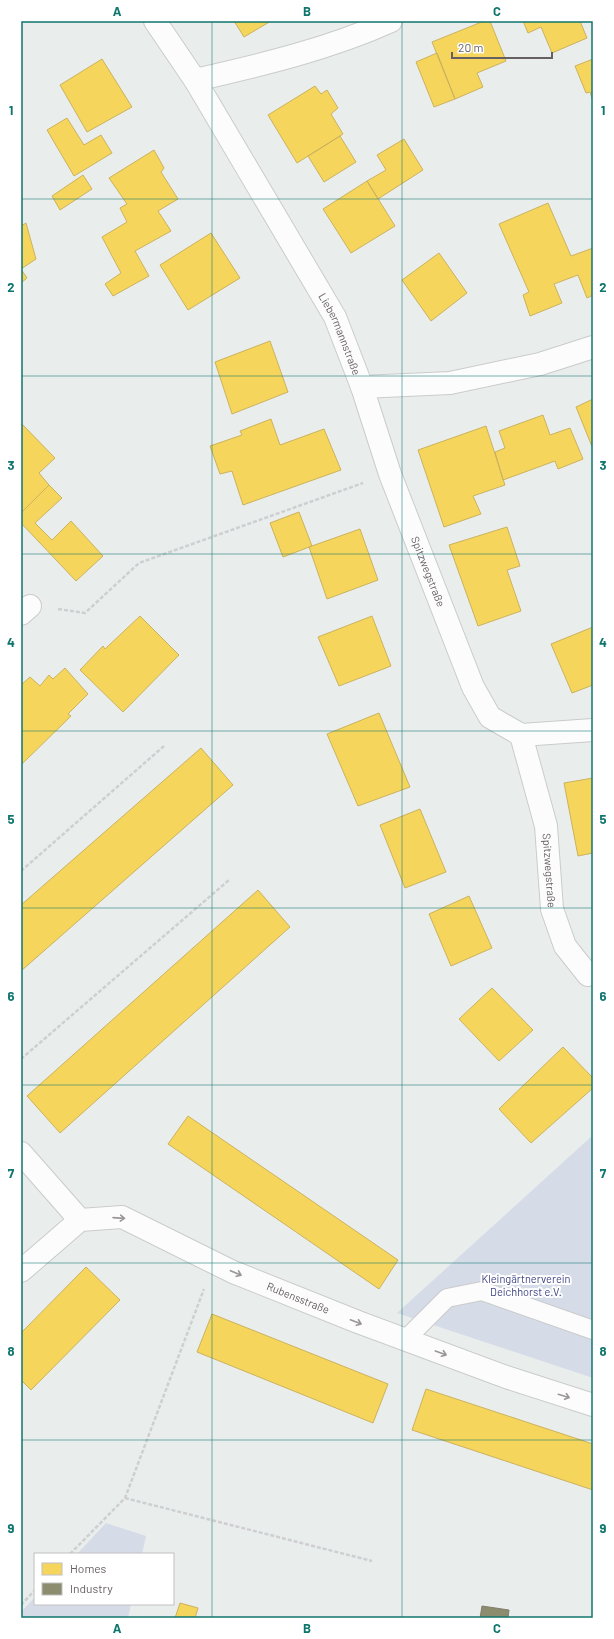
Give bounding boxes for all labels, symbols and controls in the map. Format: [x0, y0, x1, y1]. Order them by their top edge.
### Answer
text: A [113, 3, 122, 19]
text: B [303, 3, 311, 19]
text: C [493, 3, 501, 19]
scale bar [452, 34, 552, 60]
text: 20 m [458, 40, 484, 54]
text: 1 [9, 102, 13, 118]
text: 1 [601, 102, 605, 118]
text: 2 [7, 279, 15, 295]
text: 2 [599, 279, 607, 295]
street label: Liebermannstraße [316, 290, 364, 377]
text: 3 [7, 457, 15, 473]
text: 3 [599, 457, 607, 473]
street label: Spitzwegstraße [409, 534, 448, 609]
text: 4 [7, 634, 15, 650]
text: 4 [599, 634, 607, 650]
text: 5 [7, 811, 15, 827]
text: 5 [599, 811, 607, 827]
street label: Spitzwegstraße [541, 833, 559, 908]
text: 6 [8, 988, 15, 1004]
text: 6 [600, 988, 607, 1004]
text: 7 [8, 1165, 15, 1181]
text: 7 [600, 1165, 607, 1181]
one-way arrow [112, 1215, 125, 1222]
one-way arrow [230, 1269, 242, 1277]
park label: Kleingärtnerverein Deichhorst e.V. [482, 1272, 571, 1298]
street label: Rubensstraße [265, 1279, 332, 1316]
one-way arrow [350, 1318, 362, 1326]
text: 8 [7, 1343, 15, 1359]
text: 8 [599, 1343, 607, 1359]
one-way arrow [435, 1350, 447, 1358]
one-way arrow [558, 1392, 570, 1400]
text: 9 [8, 1520, 15, 1536]
text: 9 [600, 1520, 607, 1536]
legend [34, 1553, 174, 1605]
text: Homes [70, 1561, 107, 1575]
text: Industry [70, 1581, 113, 1595]
text: A [113, 1620, 122, 1636]
text: B [303, 1620, 311, 1636]
text: C [493, 1620, 501, 1636]

